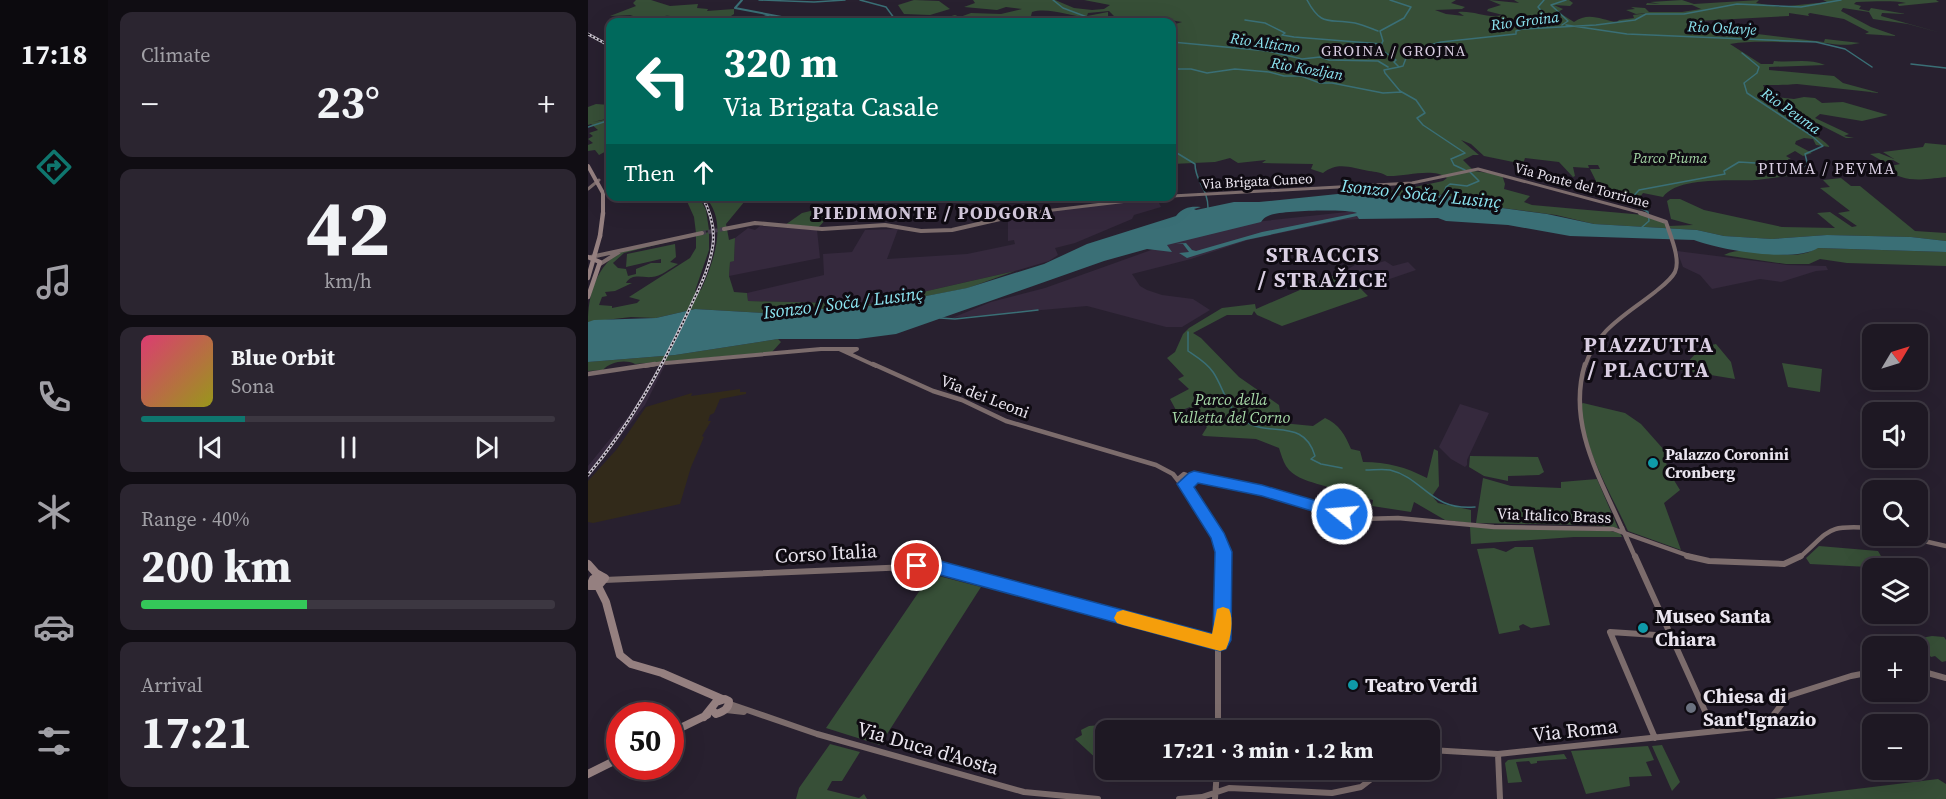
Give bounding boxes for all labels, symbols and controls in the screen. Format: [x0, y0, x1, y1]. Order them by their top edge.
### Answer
water label: Rio Groina [1489, 6, 1560, 35]
water label: Rio Oslavje [1686, 15, 1757, 40]
water label: Rio Alticno [1228, 27, 1301, 58]
text: 320 m [723, 33, 838, 91]
text: 17:18 [21, 36, 87, 73]
district label: GROINA / GROJNA [1321, 40, 1467, 61]
text: Climate [141, 41, 210, 69]
icon: left [624, 42, 702, 120]
water label: Rio Kozljan [1268, 52, 1345, 85]
text: 23° [316, 71, 380, 133]
text: − [141, 81, 159, 126]
text: + [537, 81, 555, 126]
water label: Rio Peuma [1757, 82, 1825, 139]
text: Via Brigata Casale [723, 88, 939, 125]
icon: directions [33, 146, 75, 188]
park label: Parco Piuma [1632, 148, 1708, 168]
icon: ahead [687, 156, 720, 189]
street label: Via Ponte del Torrione [1512, 157, 1652, 213]
district label: PIUMA / PEVMA [1758, 157, 1896, 179]
text: Then [624, 158, 675, 188]
street label: Via Brigata Cuneo [1201, 168, 1314, 194]
water label: Isonzo / Soča / Lusinç [1339, 173, 1503, 214]
text: 42 [306, 174, 390, 281]
district label: PIEDIMONTE / PODGORA [812, 200, 1054, 225]
district label: STRACCIS / STRAŽICE [1257, 239, 1389, 294]
icon: music [33, 261, 75, 303]
text: km/h [324, 267, 372, 295]
water label: Isonzo / Soča / Lusinç [761, 280, 925, 325]
north arrow [1862, 324, 1928, 390]
map controls [1862, 324, 1928, 780]
district label: PIAZZUTTA / PLACUTA [1583, 329, 1715, 384]
text: Blue Orbit [231, 342, 335, 372]
street label: Via dei Leoni [937, 369, 1033, 423]
text: Sona [231, 372, 275, 400]
icon: phone [33, 376, 75, 418]
park label: Parco della Valletta del Corno [1172, 388, 1290, 428]
button: sound [1862, 402, 1928, 468]
icon: previous [194, 431, 227, 464]
icon: pause [332, 431, 365, 464]
icon: next [470, 431, 503, 464]
place label: Palazzo Coronini Cronberg [1665, 443, 1789, 483]
marker: Palazzo Coronini Cronberg [1646, 456, 1660, 470]
button: search [1862, 480, 1928, 546]
position arrow [1310, 482, 1374, 546]
icon: climate [33, 491, 75, 533]
street label: Via Italico Brass [1496, 502, 1612, 528]
text: Range · 40% [141, 505, 250, 533]
text: 200 km [141, 535, 292, 597]
street label: Corso Italia [774, 536, 879, 570]
pin [891, 540, 942, 591]
icon: arrive [900, 549, 933, 582]
button: layers [1862, 558, 1928, 624]
place label: Museo Santa Chiara [1655, 602, 1771, 653]
icon: car [33, 606, 75, 648]
marker: Museo Santa Chiara [1636, 621, 1650, 635]
button: + [1862, 636, 1928, 702]
text: Arrival [141, 671, 203, 699]
place label: Teatro Verdi [1365, 671, 1477, 699]
marker: Teatro Verdi [1346, 678, 1360, 692]
place label: Chiesa di Sant'Ignazio [1703, 682, 1816, 733]
text: 17:21 [141, 701, 252, 763]
marker: Chiesa di Sant'Ignazio [1684, 701, 1698, 715]
speed limit sign: 50 [606, 702, 684, 780]
street label: Via Roma [1531, 712, 1620, 748]
street label: Via Duca d'Aosta [854, 714, 1003, 782]
button: − [1862, 714, 1928, 780]
icon: filters [33, 720, 75, 762]
text: 17:21 · 3 min · 1.2 km [1162, 735, 1373, 765]

